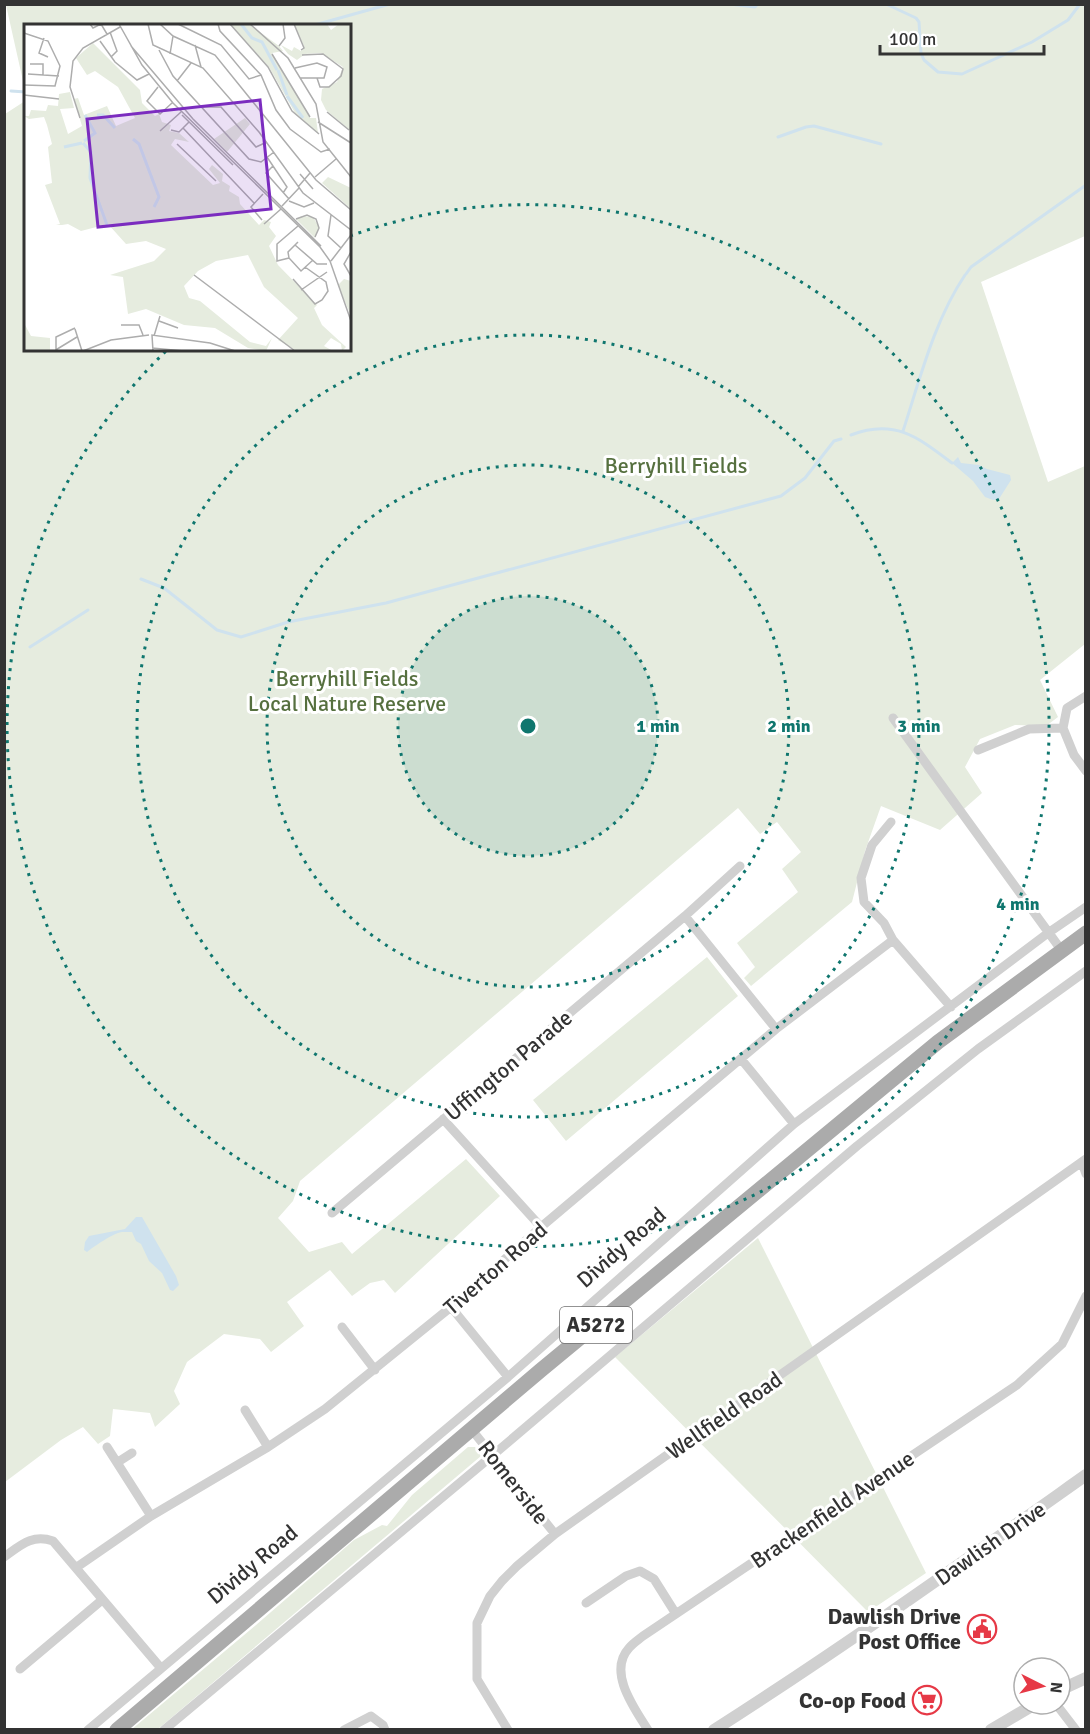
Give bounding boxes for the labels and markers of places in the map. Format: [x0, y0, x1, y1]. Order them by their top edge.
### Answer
centre of rings [518, 716, 538, 736]
place label: Dawlish Drive Post Office [828, 1603, 961, 1655]
public building icon: Dawlish Drive Post Office [966, 1613, 998, 1645]
supermarket icon: Co-op Food [911, 1684, 943, 1716]
place label: Co-op Food [799, 1687, 906, 1714]

